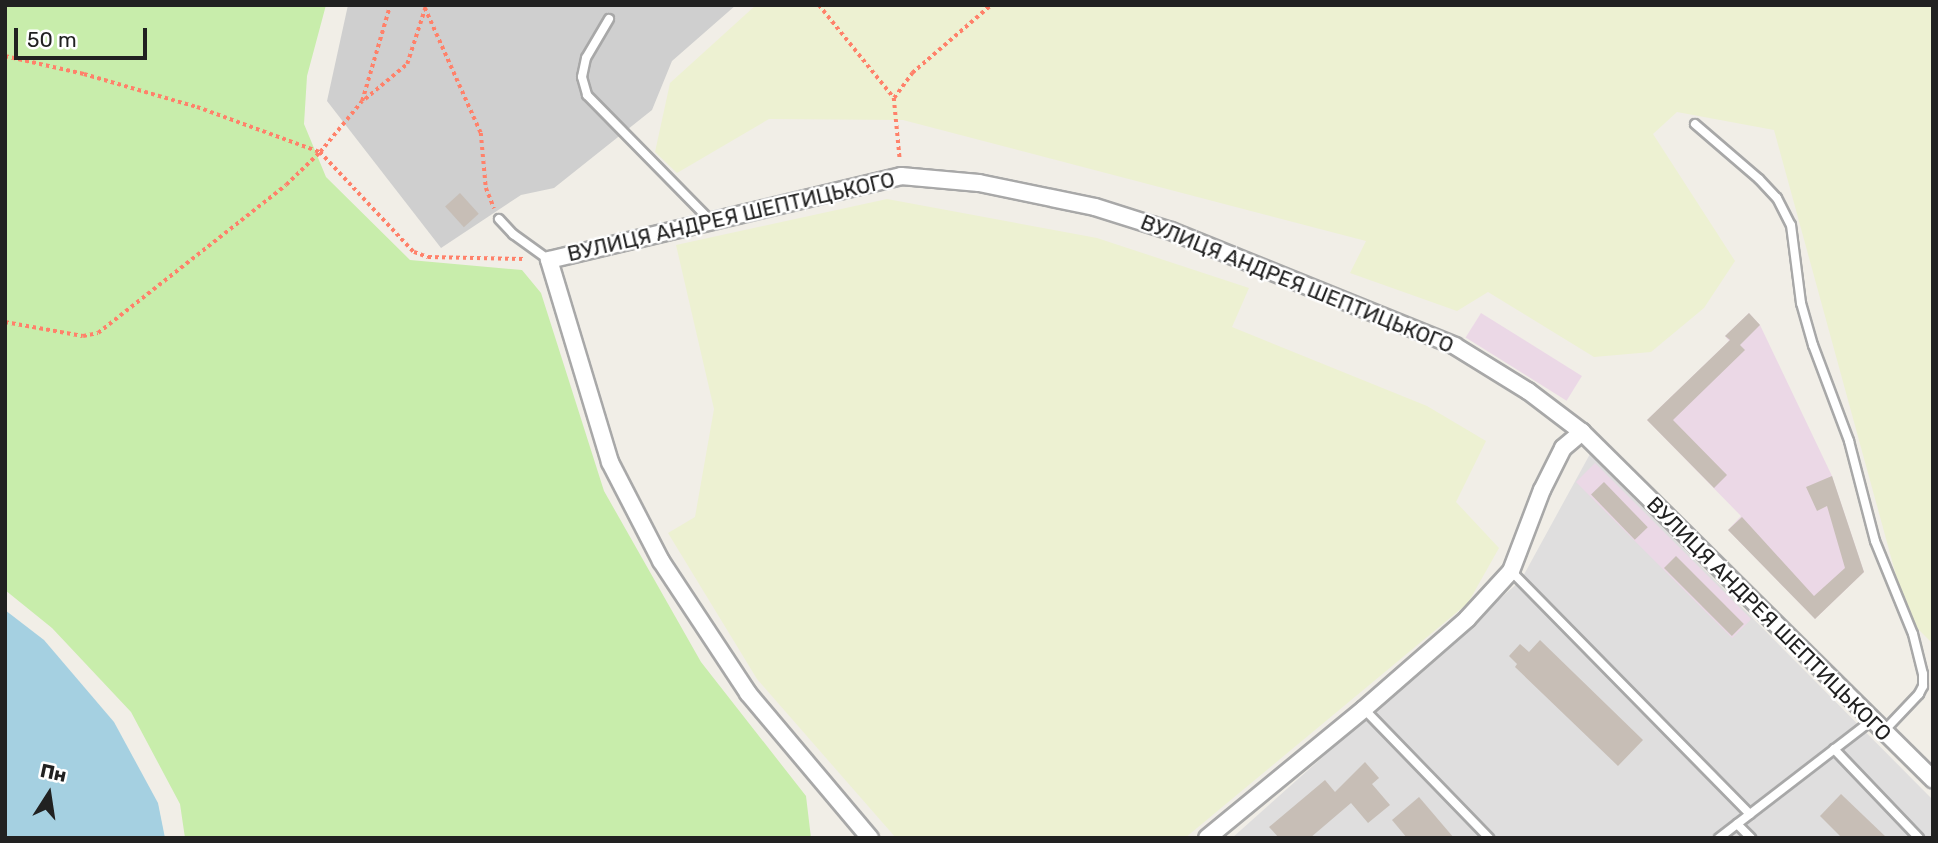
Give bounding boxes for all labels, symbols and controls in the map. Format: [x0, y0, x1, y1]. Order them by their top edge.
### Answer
scale bar [18, 14, 150, 58]
text: 50 m [27, 27, 77, 52]
street label: ВУЛИЦЯ АНДРЕЯ ШЕПТИЦЬКОГО [565, 167, 897, 267]
street label: ВУЛИЦЯ АНДРЕЯ ШЕПТИЦЬКОГО [1137, 210, 1457, 358]
street label: ВУЛИЦЯ АНДРЕЯ ШЕПТИЦЬКОГО [1642, 492, 1896, 746]
north arrow [14, 759, 84, 829]
text: Пн [38, 759, 69, 787]

